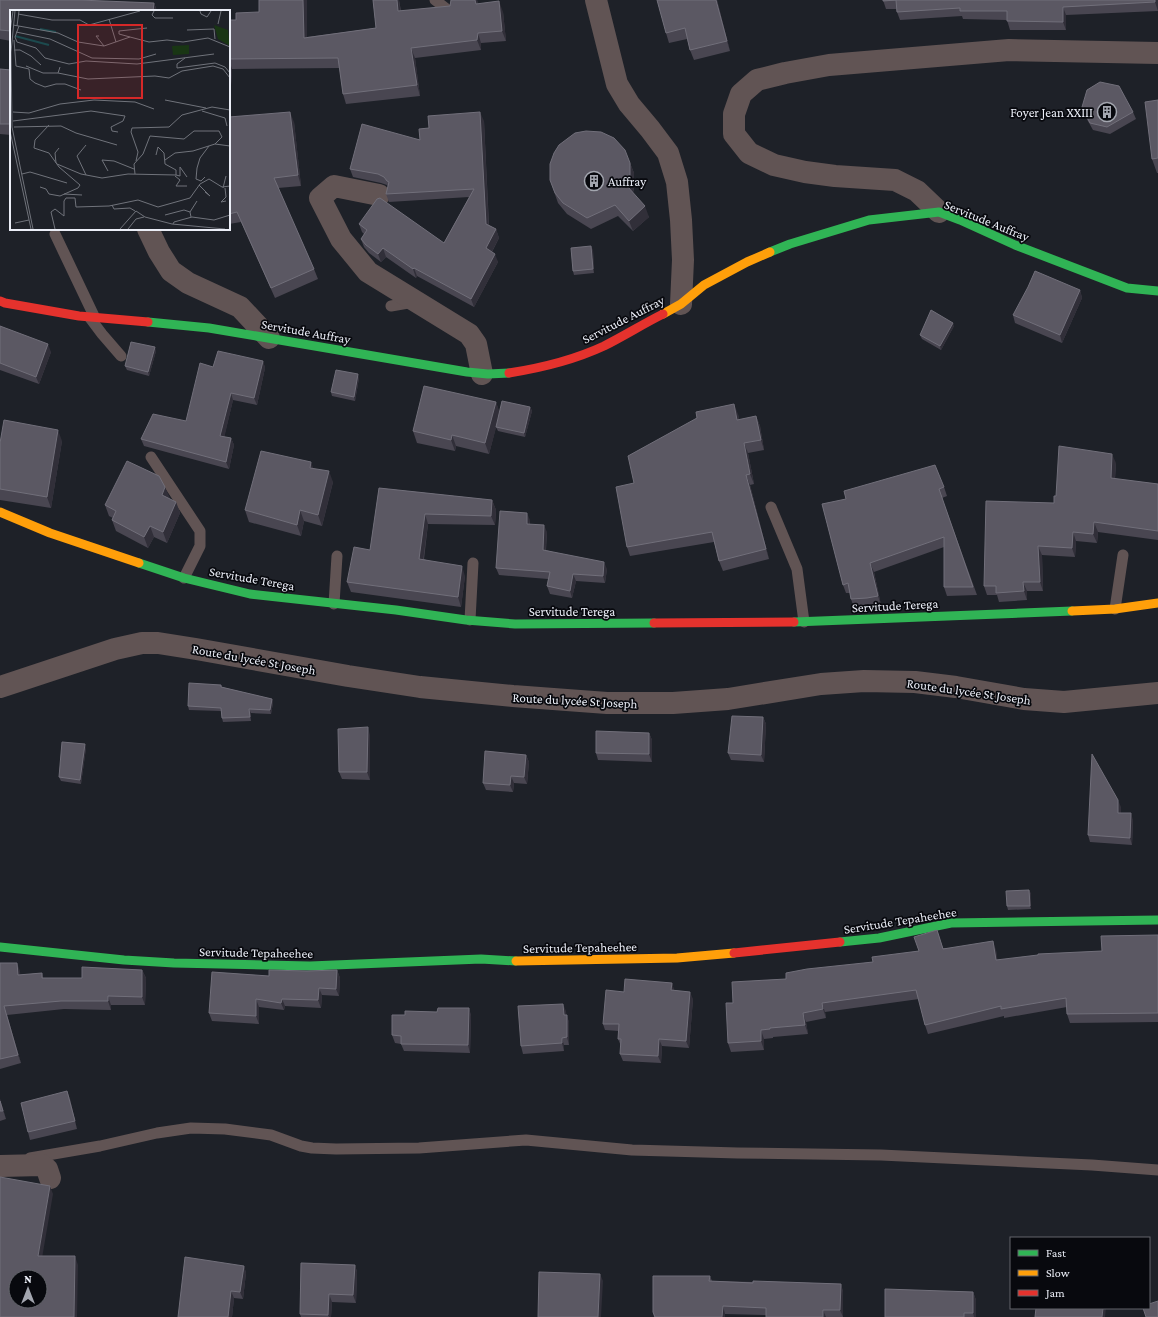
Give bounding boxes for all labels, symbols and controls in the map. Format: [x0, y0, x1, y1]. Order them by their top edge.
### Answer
inset map [10, 10, 230, 230]
building icon: Foyer Jean XXIII [1096, 101, 1118, 123]
place label: Foyer Jean XXIII [1010, 105, 1093, 120]
building icon: Auffray [583, 170, 605, 192]
place label: Auffray [608, 174, 647, 189]
street label: Servitude Auffray [942, 197, 1032, 245]
street label: Servitude Auffray [580, 292, 668, 347]
street label: Servitude Auffray [260, 316, 353, 347]
street label: Servitude Terega [208, 564, 296, 593]
street label: Servitude Terega [851, 596, 939, 615]
street label: Servitude Terega [529, 604, 615, 619]
street label: Route du lycée St Joseph [191, 641, 317, 678]
street label: Route du lycée St Joseph [906, 675, 1032, 708]
street label: Route du lycée St Joseph [512, 690, 638, 711]
street label: Servitude Tepaheehee [843, 904, 958, 937]
street label: Servitude Tepaheehee [523, 939, 637, 956]
street label: Servitude Tepaheehee [199, 944, 313, 961]
legend [1010, 1237, 1150, 1309]
text: Fast [1046, 1246, 1067, 1260]
text: Slow [1046, 1266, 1070, 1280]
north arrow [8, 1269, 48, 1309]
text: N [24, 1273, 32, 1285]
text: Jam [1045, 1286, 1065, 1300]

